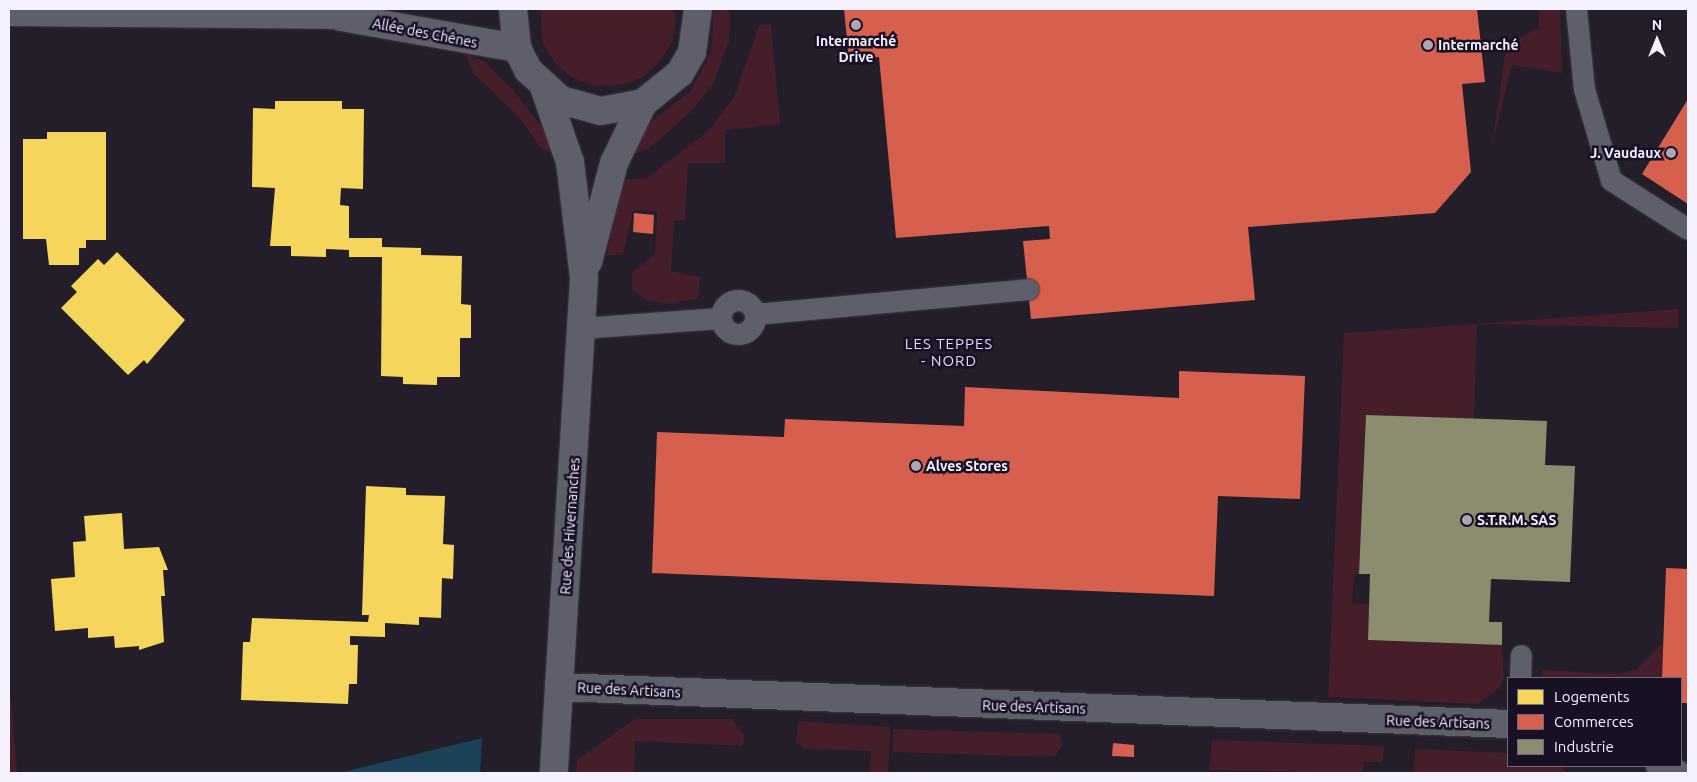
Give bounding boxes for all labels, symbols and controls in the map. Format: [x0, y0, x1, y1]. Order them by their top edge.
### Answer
street label: Allée des Chênes [371, 15, 479, 51]
north arrow [1632, 15, 1682, 65]
text: N [1652, 17, 1662, 33]
marker: Intermarché Drive [850, 19, 862, 31]
place label: Intermarché Drive [816, 33, 896, 65]
place label: Intermarché [1438, 37, 1518, 53]
marker: Intermarché [1422, 39, 1434, 51]
place label: J. Vaudaux [1590, 145, 1661, 161]
marker: J. Vaudaux [1665, 147, 1677, 159]
district label: LES TEPPES - NORD [904, 334, 994, 369]
street label: Rue des Hivernanches [557, 457, 583, 595]
place label: Alves Stores [926, 458, 1008, 474]
marker: Alves Stores [910, 460, 922, 472]
place label: S.T.R.M. SAS [1477, 512, 1556, 528]
marker: S.T.R.M. SAS [1461, 514, 1473, 526]
legend [1507, 677, 1682, 767]
street label: Rue des Artisans [577, 679, 681, 701]
text: Logements [1554, 688, 1630, 705]
street label: Rue des Artisans [982, 697, 1086, 717]
street label: Rue des Artisans [1386, 712, 1490, 732]
text: Commerces [1554, 713, 1634, 730]
text: Industrie [1554, 738, 1614, 755]

